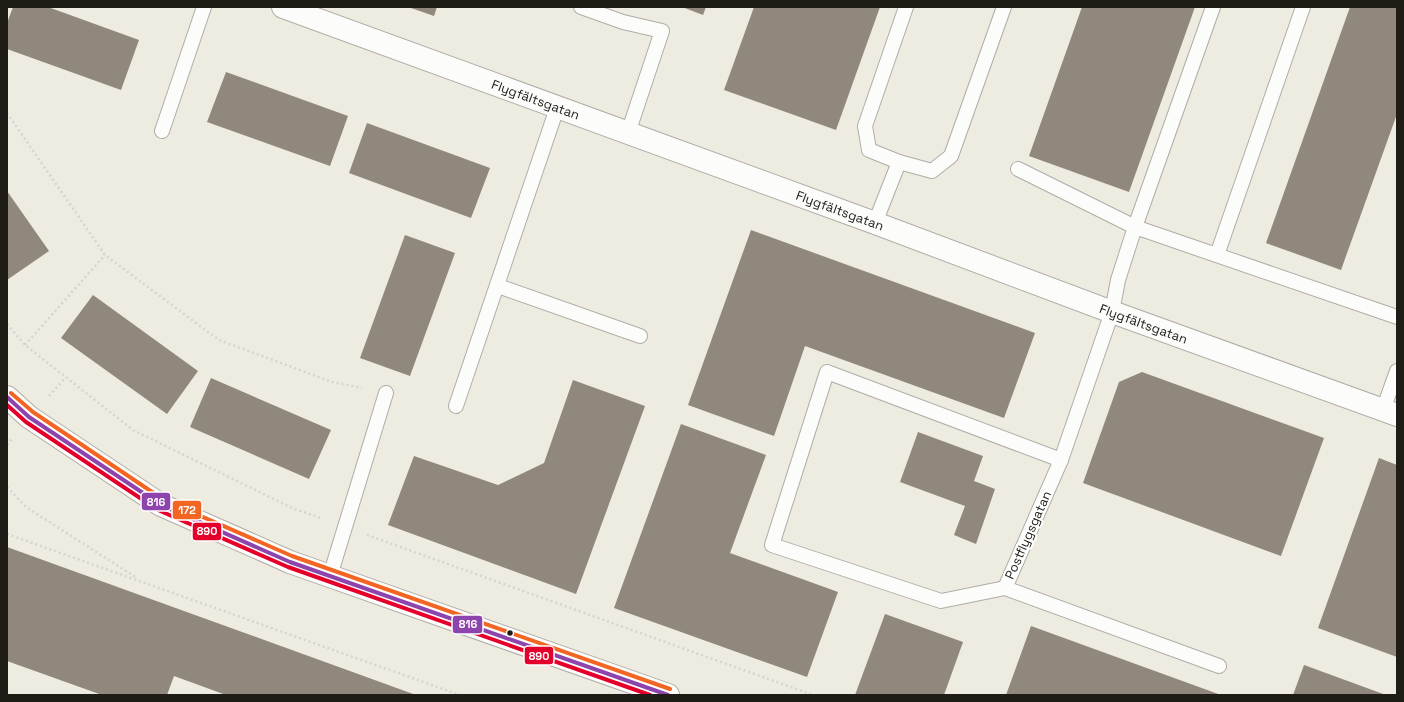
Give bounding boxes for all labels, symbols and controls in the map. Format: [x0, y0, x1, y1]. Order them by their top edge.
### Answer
street label: Flygfältsgatan [489, 75, 582, 123]
street label: Flygfältsgatan [794, 186, 886, 234]
street label: Flygfältsgatan [1097, 300, 1190, 347]
street label: Postflygsgatan [1001, 488, 1055, 582]
line badge: 816 [141, 492, 171, 511]
text: 816 [147, 495, 165, 509]
line badge: 172 [172, 500, 202, 520]
text: 172 [178, 503, 196, 517]
line badge: 890 [192, 522, 222, 541]
text: 890 [197, 524, 217, 538]
line badge: 816 [452, 615, 483, 634]
text: 816 [459, 617, 477, 631]
unlabelled marker [505, 628, 515, 638]
line badge: 890 [524, 646, 554, 665]
text: 890 [529, 649, 549, 663]

